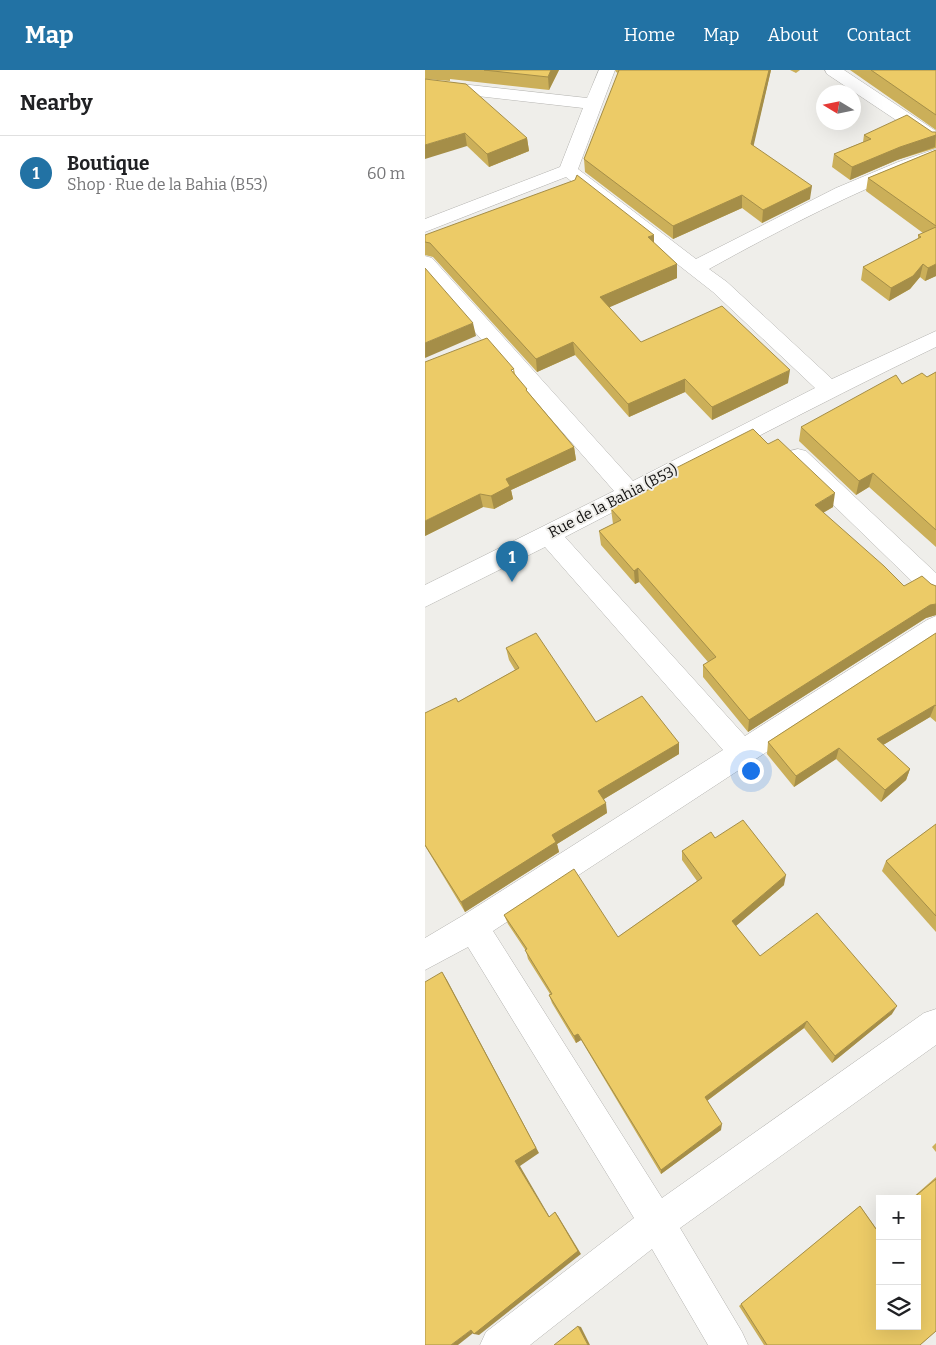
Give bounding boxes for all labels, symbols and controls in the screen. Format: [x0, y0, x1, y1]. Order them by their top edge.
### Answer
text: Map [25, 21, 74, 49]
text: Home [624, 24, 675, 46]
text: Map [703, 24, 739, 46]
text: About [767, 24, 818, 46]
text: Contact [846, 24, 911, 46]
north arrow [816, 85, 861, 130]
text: Nearby [20, 90, 93, 116]
text: Boutique [67, 152, 149, 175]
text: 1 [33, 164, 39, 183]
text: 60 m [367, 164, 405, 183]
text: Shop · Rue de la Bahia (B53) [67, 175, 268, 194]
street label: Rue de la Bahia (B53) [545, 461, 681, 541]
pin: 1 [496, 541, 528, 582]
your location [738, 758, 764, 784]
map controls [876, 1195, 921, 1330]
button: + [876, 1195, 921, 1240]
button: − [876, 1240, 921, 1285]
button: layers [876, 1285, 921, 1330]

